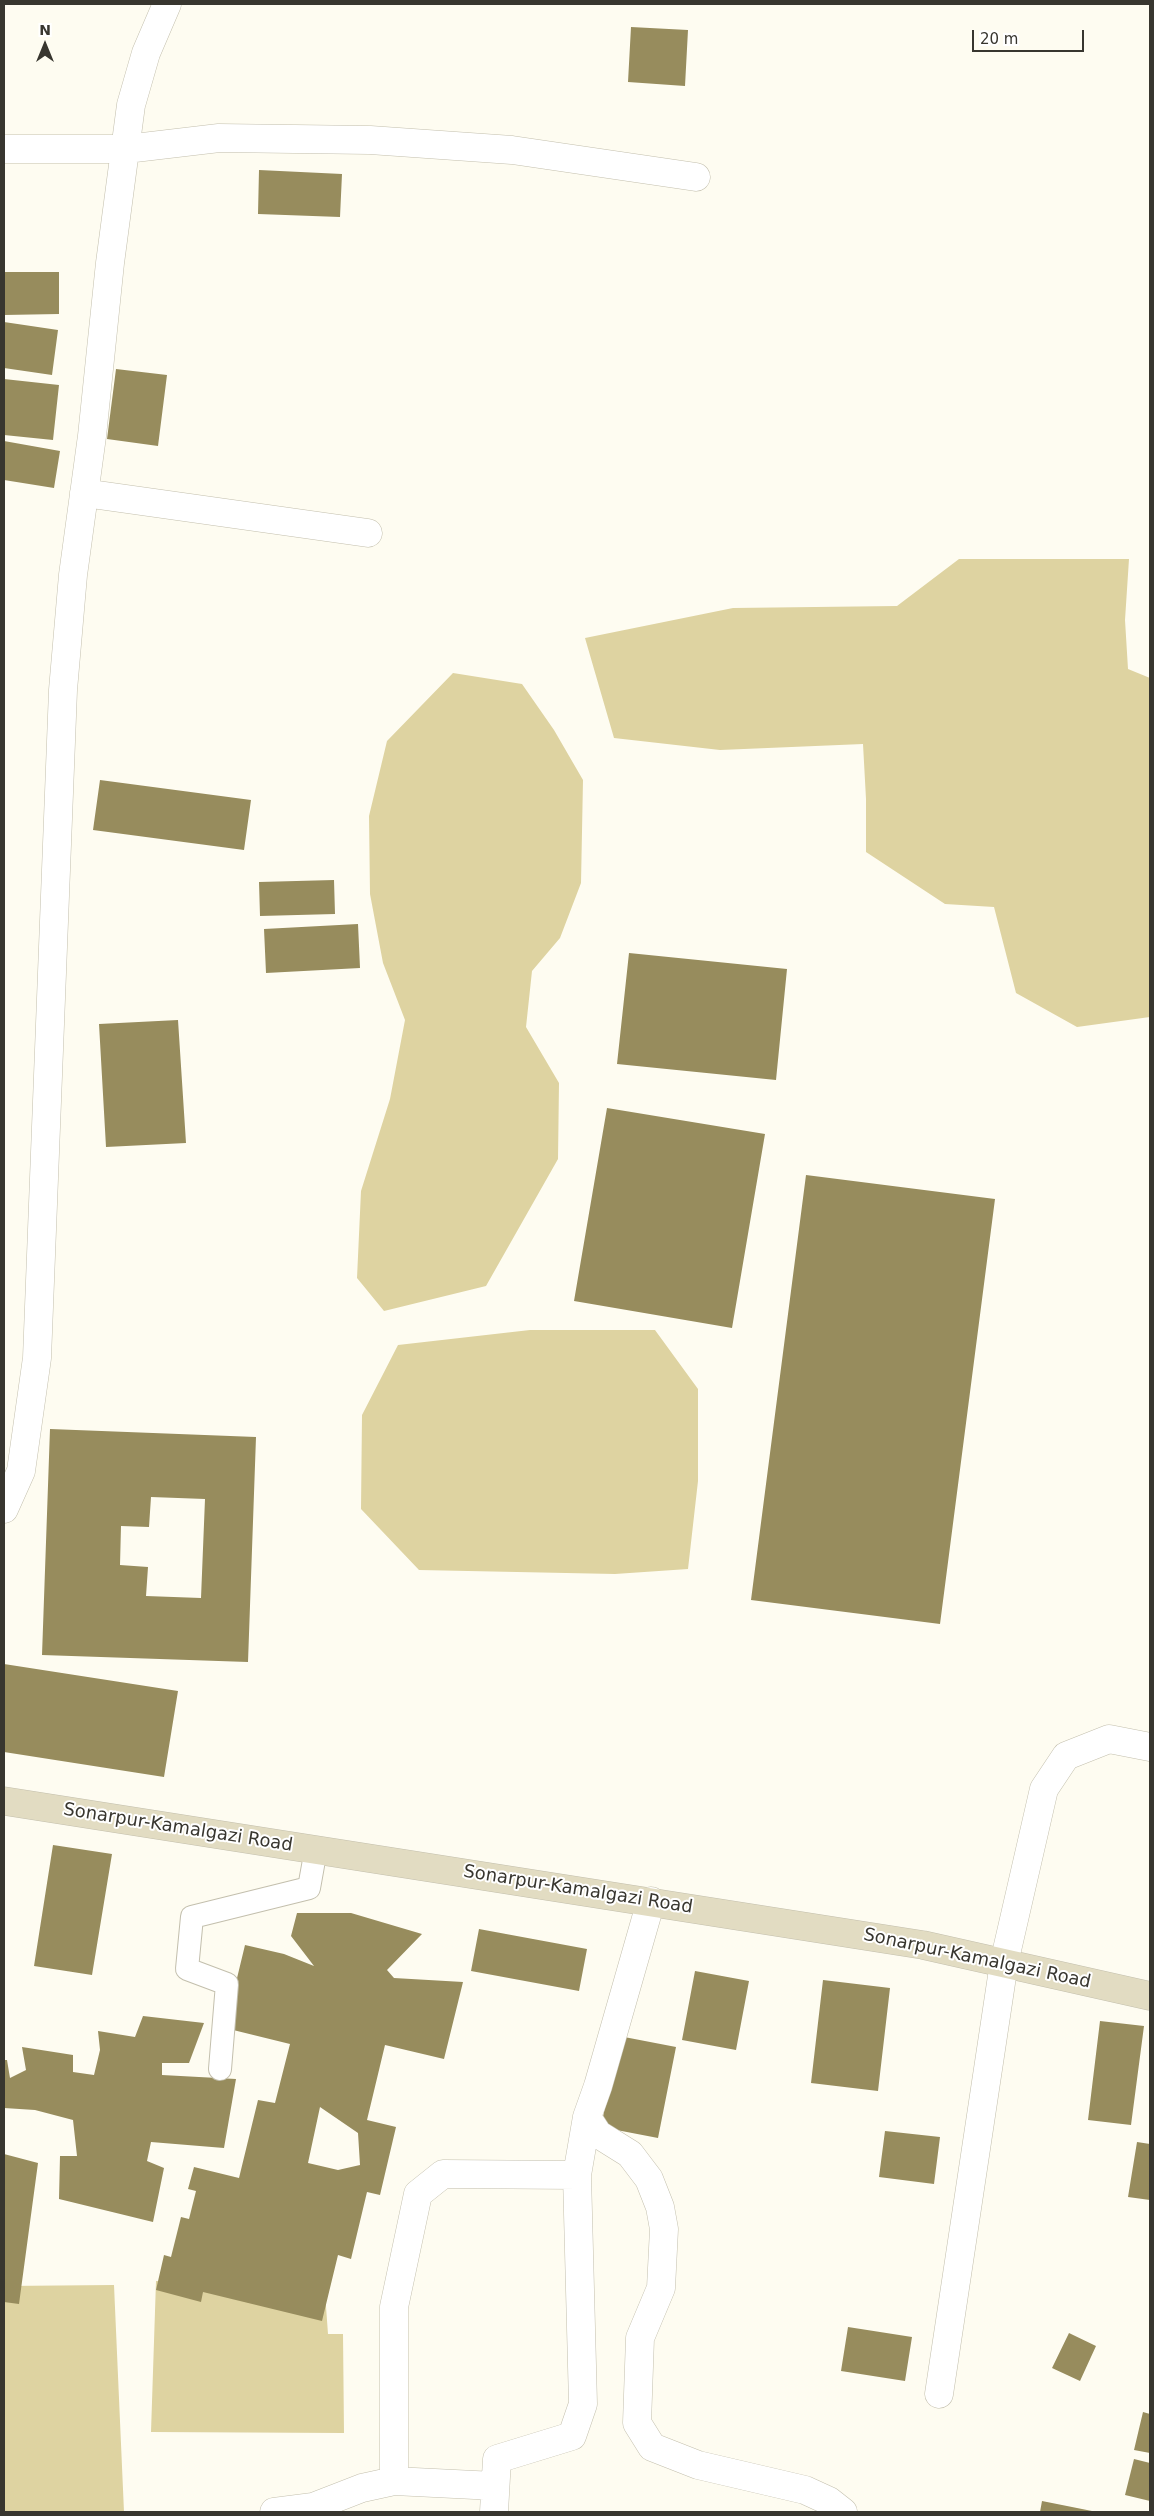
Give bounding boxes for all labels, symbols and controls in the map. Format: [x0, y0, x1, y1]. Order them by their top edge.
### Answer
north arrow [20, 20, 70, 70]
scale bar [974, 20, 1086, 52]
text: N [39, 22, 51, 38]
text: 20 m [980, 30, 1018, 48]
street label: Sonarpur-Kamalgazi Road [62, 1799, 294, 1857]
street label: Sonarpur-Kamalgazi Road [462, 1861, 694, 1919]
street label: Sonarpur-Kamalgazi Road [861, 1924, 1093, 1994]

